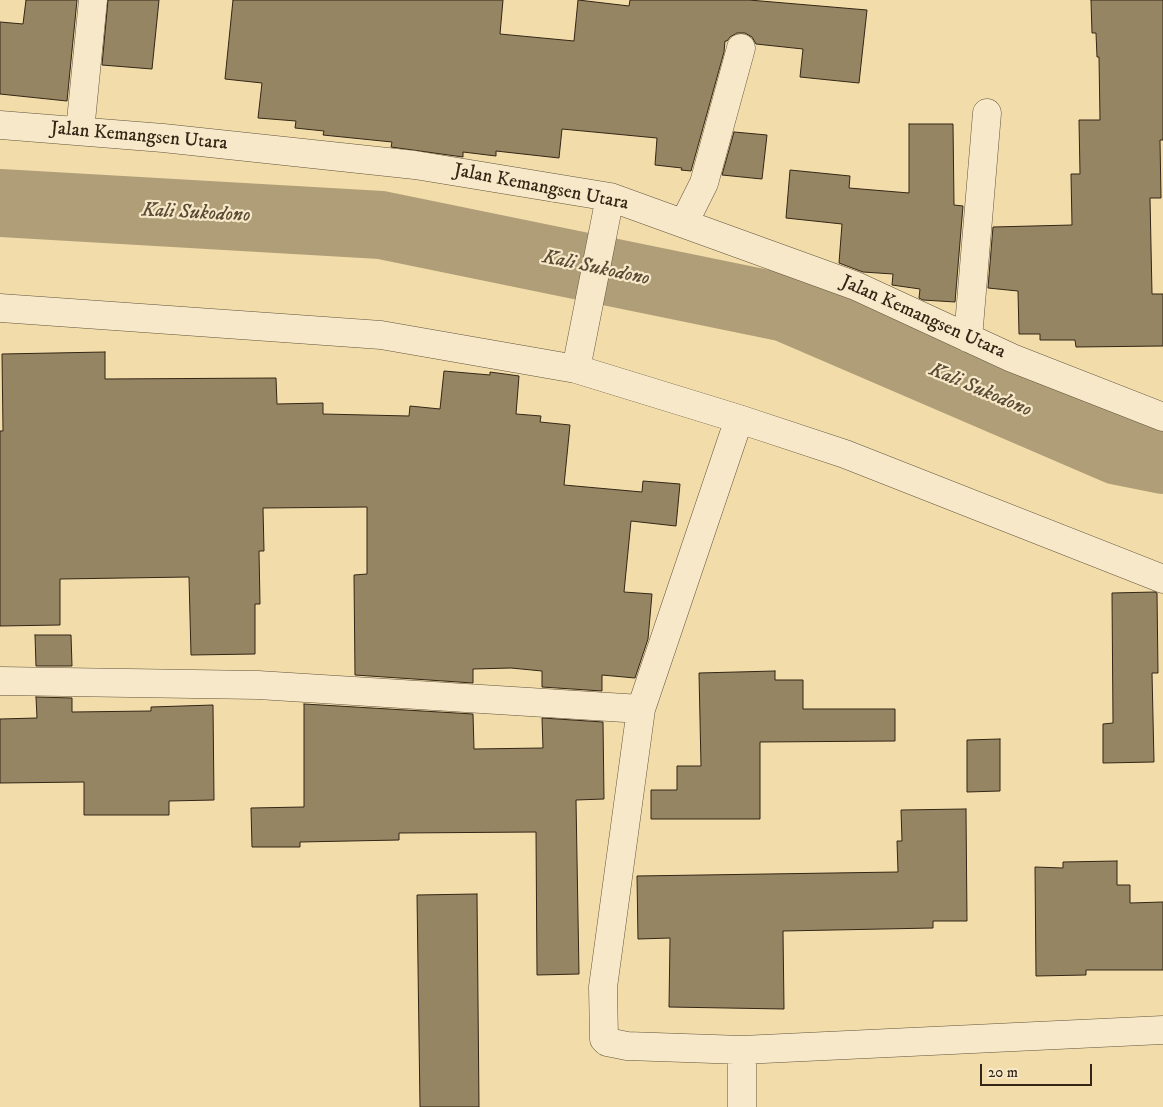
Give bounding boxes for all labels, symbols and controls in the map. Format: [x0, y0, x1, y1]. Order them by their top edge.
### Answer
street label: Jalan Kemangsen Utara [50, 118, 228, 156]
street label: Jalan Kemangsen Utara [452, 160, 630, 216]
water label: Kali Sukodono [141, 199, 251, 229]
water label: Kali Sukodono [540, 246, 652, 292]
street label: Jalan Kemangsen Utara [837, 272, 1009, 364]
water label: Kali Sukodono [925, 359, 1035, 423]
scale bar [983, 1054, 1096, 1086]
text: 20 m [988, 1063, 1018, 1082]

